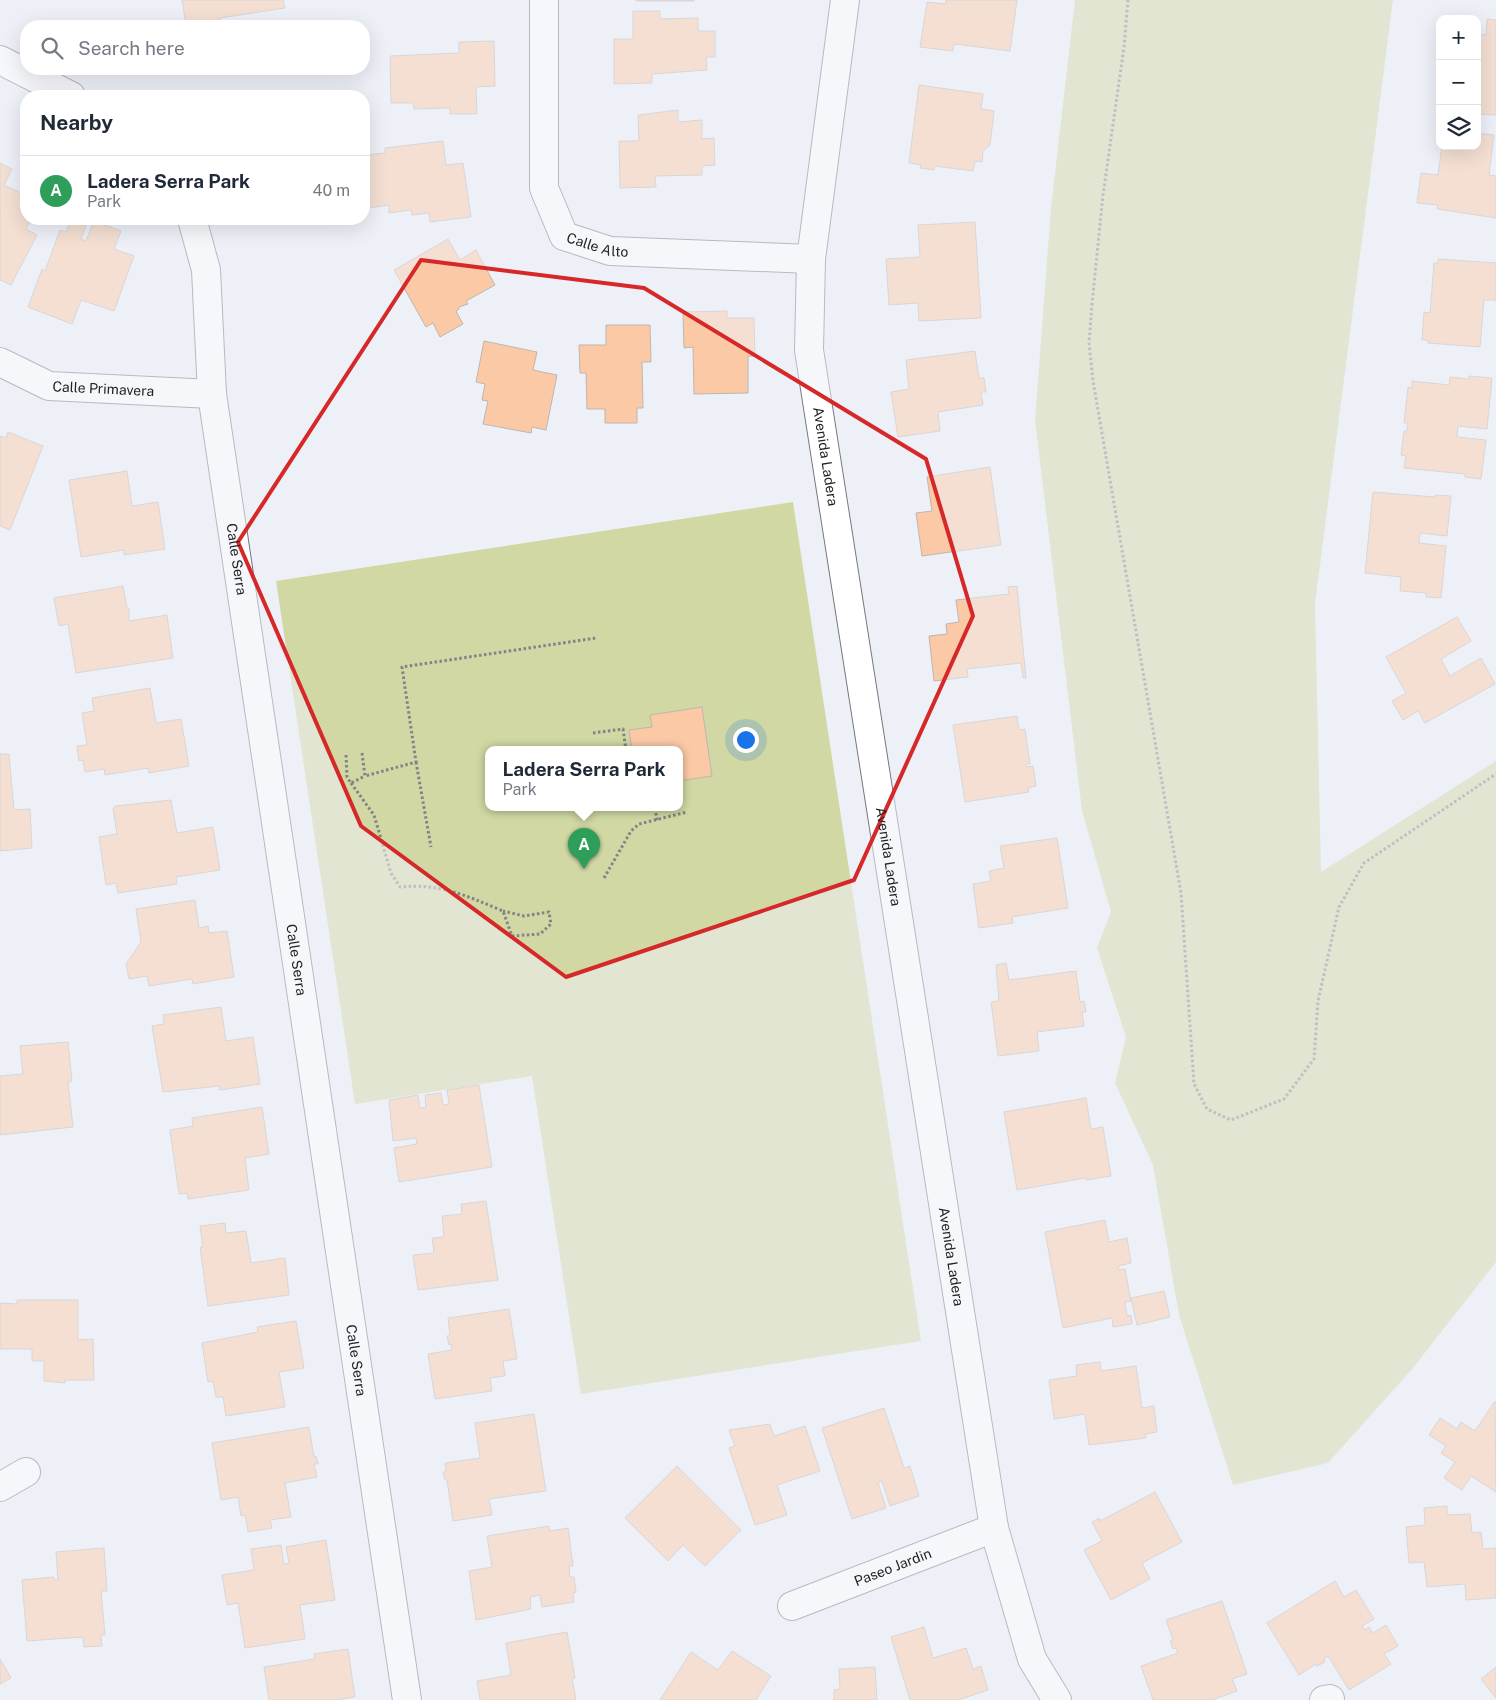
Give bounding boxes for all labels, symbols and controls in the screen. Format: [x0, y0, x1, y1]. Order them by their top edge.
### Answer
map controls [1436, 15, 1481, 150]
button: + [1436, 15, 1481, 60]
search box [20, 20, 370, 75]
icon: search [38, 34, 66, 62]
text: Search here [78, 37, 185, 59]
button: − [1436, 60, 1481, 105]
button: layers [1436, 105, 1481, 150]
text: Nearby [40, 110, 113, 135]
text: Ladera Serra Park [87, 170, 250, 192]
text: A [50, 181, 62, 200]
text: 40 m [312, 181, 350, 200]
text: Park [87, 192, 121, 211]
street label: Calle Alto [565, 229, 629, 260]
street label: Calle Primavera [52, 378, 155, 399]
street label: Avenida Ladera [810, 406, 841, 507]
street label: Calle Serra [223, 522, 250, 596]
your location [733, 727, 759, 753]
popup [485, 746, 683, 811]
text: Ladera Serra Park [503, 758, 666, 780]
text: Park [503, 780, 537, 799]
street label: Avenida Ladera [873, 806, 904, 907]
pin: A [568, 828, 600, 869]
street label: Calle Serra [283, 923, 310, 997]
street label: Avenida Ladera [936, 1206, 967, 1307]
street label: Calle Serra [343, 1323, 370, 1397]
street label: Paseo Jardin [852, 1545, 934, 1589]

